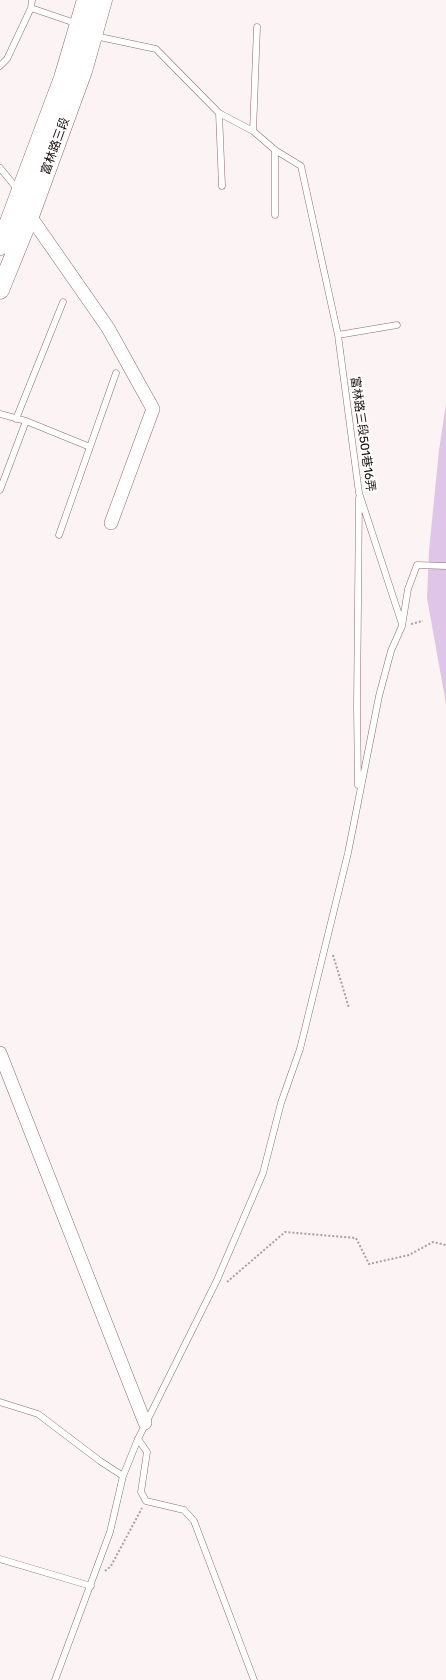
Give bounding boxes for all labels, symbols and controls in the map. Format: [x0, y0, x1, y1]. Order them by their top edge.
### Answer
street label: 富林路三段 [38, 115, 72, 177]
street label: 富林路三段501巷16弄 [348, 375, 378, 493]

